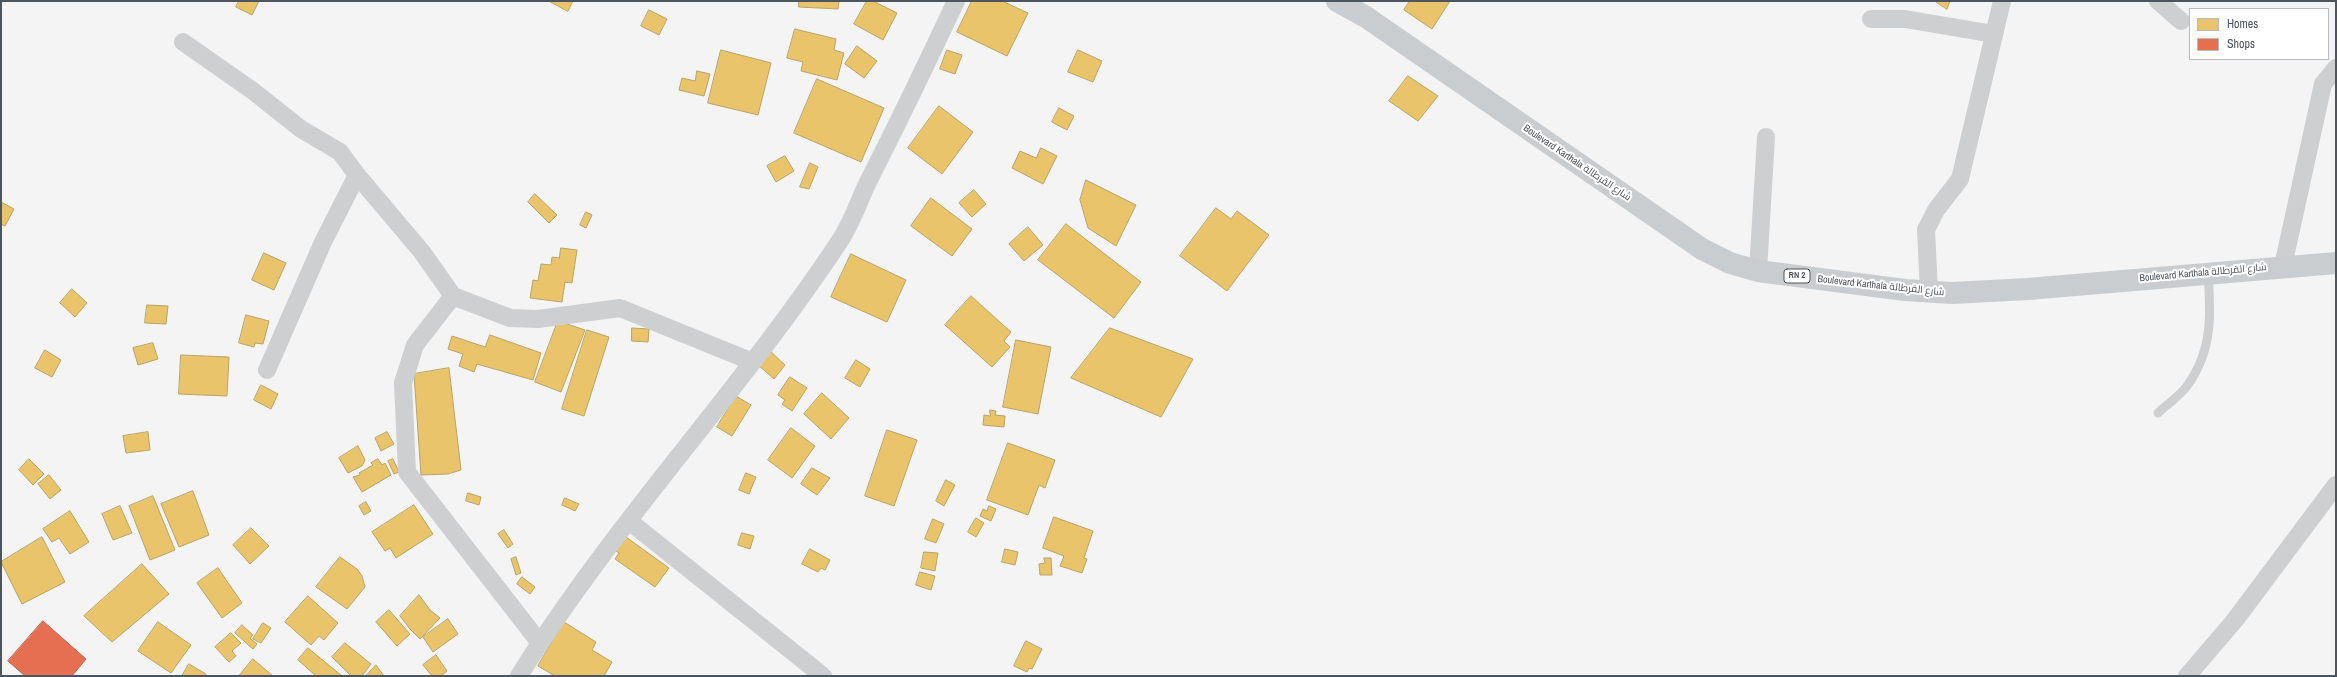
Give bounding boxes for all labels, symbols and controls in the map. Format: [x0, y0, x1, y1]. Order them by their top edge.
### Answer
legend [2189, 8, 2329, 60]
text: Homes [2227, 16, 2258, 32]
text: Shops [2227, 36, 2255, 52]
street label: Boulevard Karthala شارع القرطالة [1521, 122, 1633, 204]
street label: Boulevard Karthala شارع القرطالة [2139, 261, 2267, 285]
road number: RN 2 [1784, 269, 1810, 283]
street label: Boulevard Karthala شارع القرطالة [1817, 273, 1945, 299]

